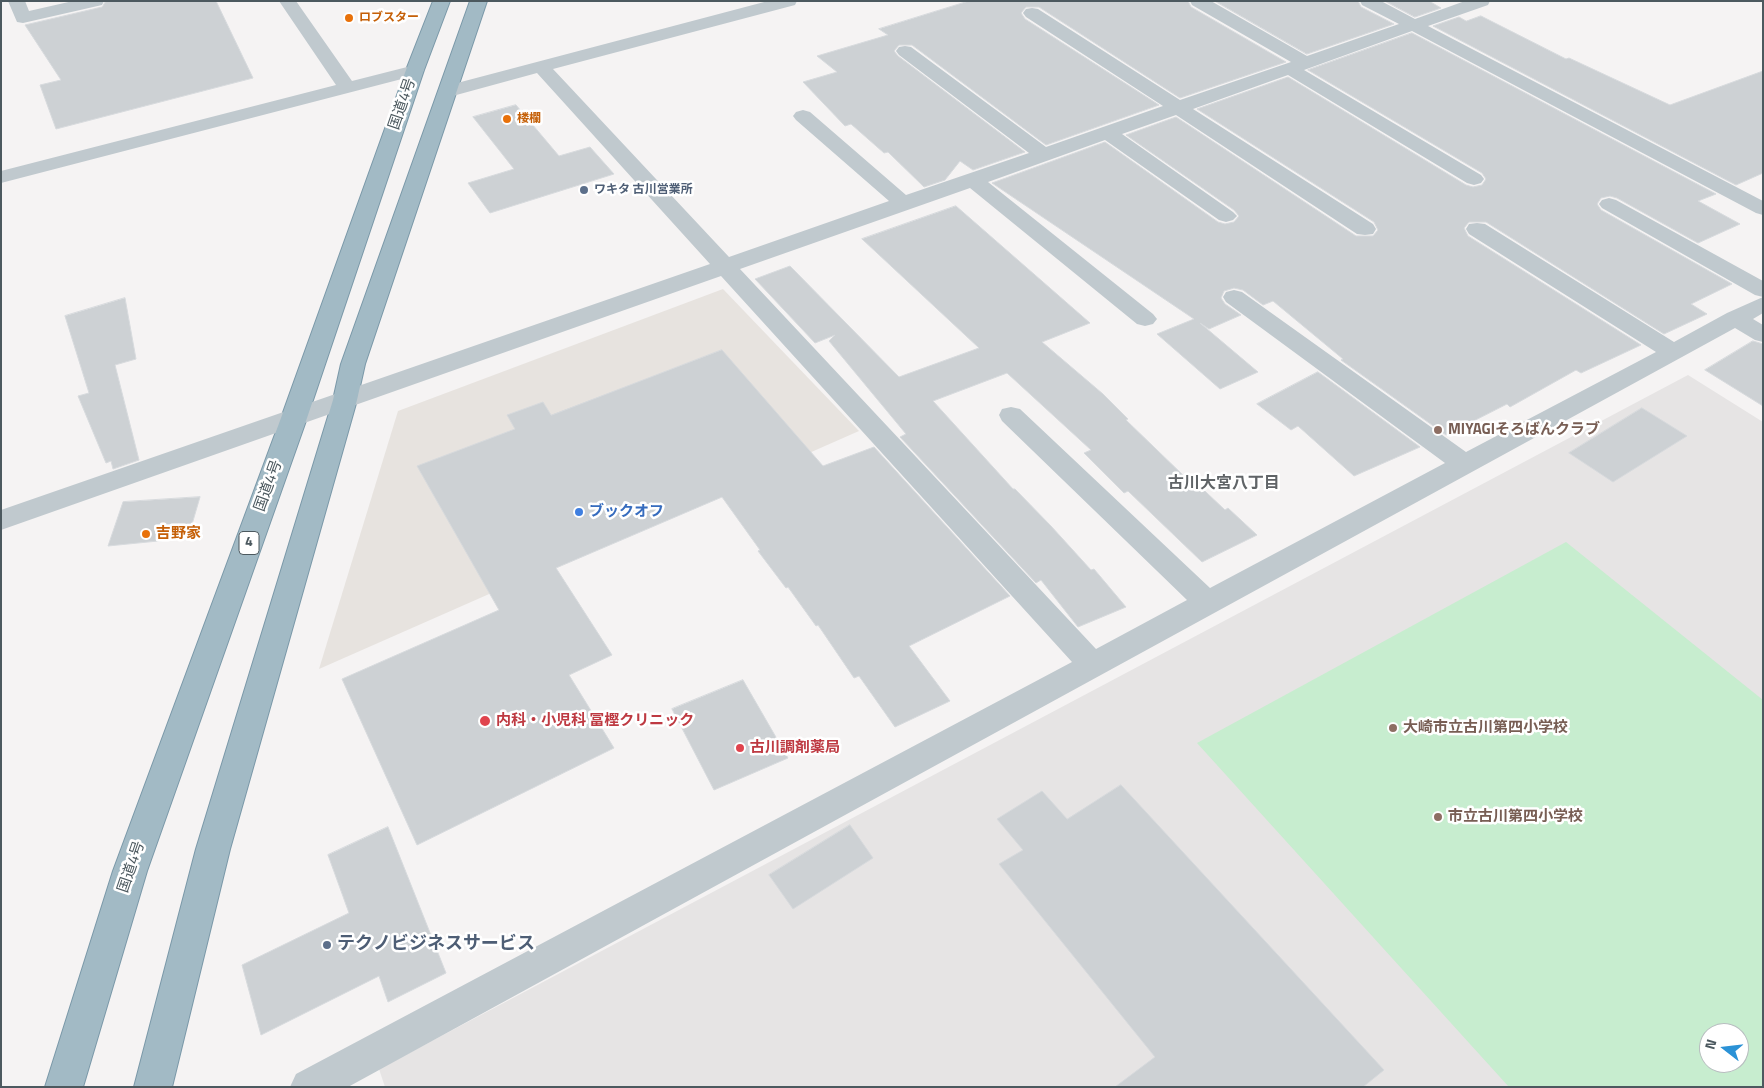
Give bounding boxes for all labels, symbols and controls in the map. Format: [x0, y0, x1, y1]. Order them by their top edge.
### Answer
place label: ロブスター [359, 11, 419, 25]
marker: ロブスター [343, 12, 355, 24]
street label: 国道4号 [386, 76, 420, 132]
place label: 楼欄 [517, 112, 541, 126]
marker: 楼欄 [501, 113, 513, 125]
place label: ワキタ 古川営業所 [594, 183, 693, 197]
marker: ワキタ 古川営業所 [578, 184, 590, 196]
place label: MIYAGIそろばんクラブ [1448, 421, 1600, 439]
marker: MIYAGIそろばんクラブ [1432, 424, 1444, 436]
street label: 国道4号 [251, 458, 287, 514]
district label: 古川大宮八丁目 [1168, 474, 1280, 494]
place label: ブックオフ [589, 503, 664, 521]
marker: ブックオフ [573, 506, 585, 518]
place label: 吉野家 [156, 525, 201, 543]
marker: 吉野家 [140, 528, 152, 540]
road number: 4 [239, 532, 259, 554]
place label: 内科・小児科 冨樫クリニック [496, 712, 694, 730]
marker: 内科・小児科 冨樫クリニック [478, 714, 492, 728]
place label: 大崎市立古川第四小学校 [1403, 719, 1568, 737]
marker: 大崎市立古川第四小学校 [1387, 722, 1399, 734]
place label: 古川調剤薬局 [750, 739, 840, 757]
marker: 古川調剤薬局 [734, 742, 746, 754]
place label: 市立古川第四小学校 [1448, 808, 1583, 826]
marker: 市立古川第四小学校 [1432, 811, 1444, 823]
street label: 国道4号 [115, 839, 149, 895]
place label: テクノビジネスサービス [337, 934, 535, 956]
marker: テクノビジネスサービス [321, 939, 333, 951]
north arrow [1699, 1023, 1749, 1073]
text: N [1699, 1036, 1721, 1052]

